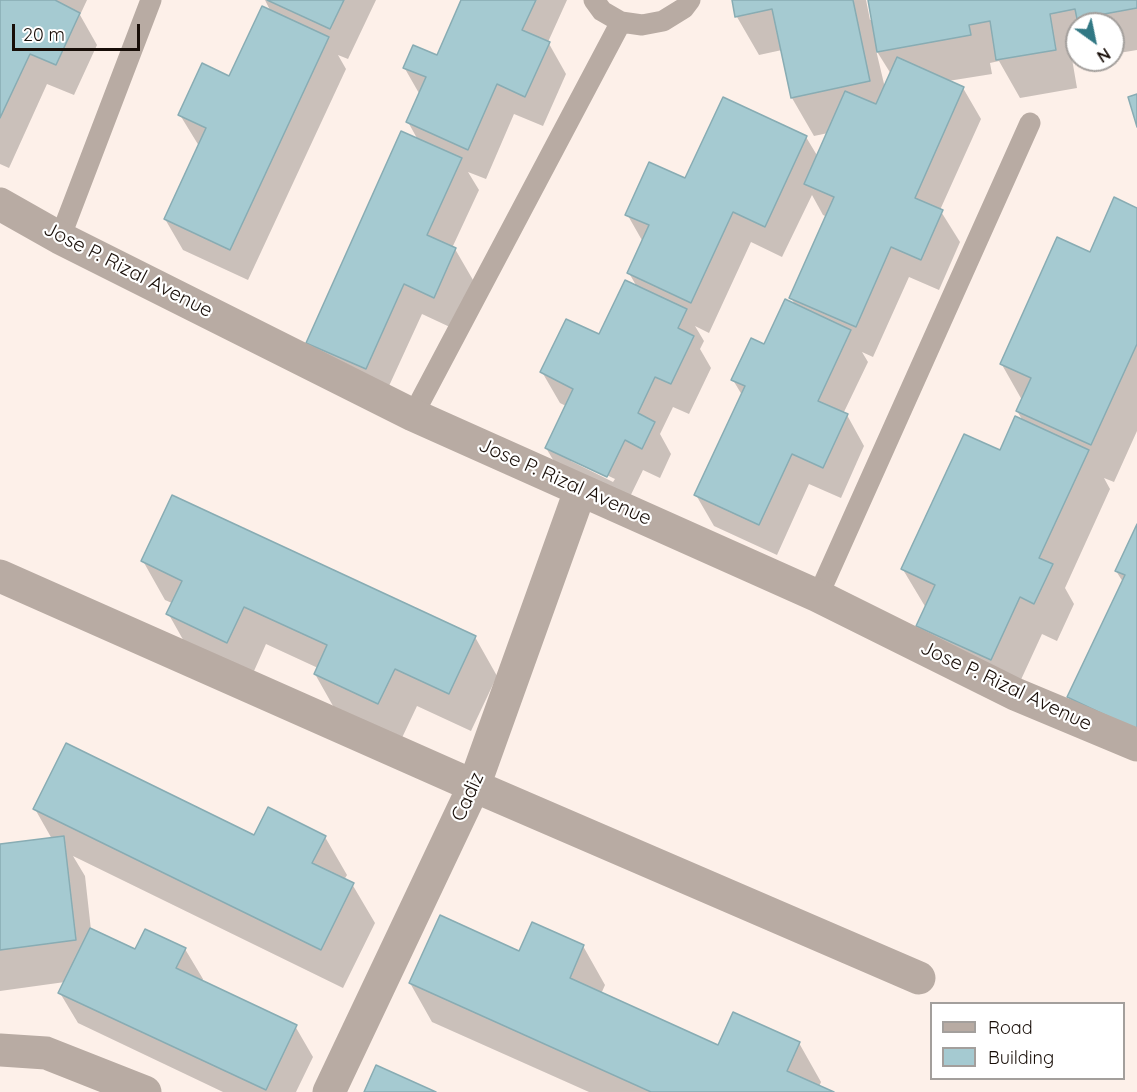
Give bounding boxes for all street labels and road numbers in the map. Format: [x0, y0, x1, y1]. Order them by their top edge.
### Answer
street label: Jose P. Rizal Avenue [39, 217, 217, 323]
street label: Jose P. Rizal Avenue [475, 433, 655, 531]
street label: Jose P. Rizal Avenue [916, 636, 1096, 736]
street label: Cadiz [447, 769, 489, 825]

